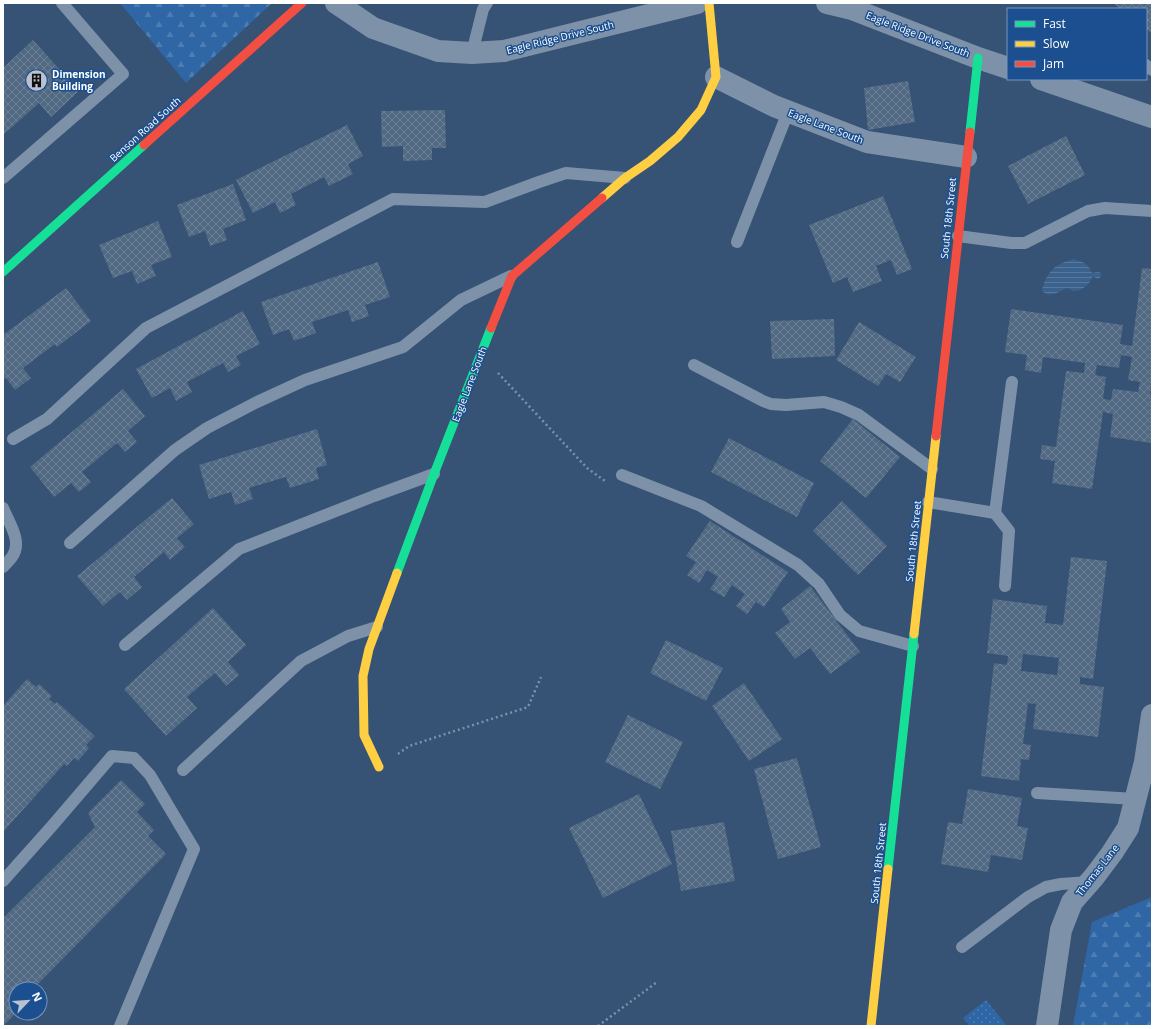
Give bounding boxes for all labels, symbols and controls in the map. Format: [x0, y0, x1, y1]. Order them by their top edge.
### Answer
street label: Eagle Ridge Drive South [864, 8, 972, 60]
legend [1007, 8, 1147, 80]
text: Fast [1043, 15, 1066, 32]
street label: Eagle Ridge Drive South [505, 17, 615, 57]
text: Slow [1043, 35, 1070, 52]
text: Jam [1042, 55, 1064, 72]
building icon: Dimension Building [23, 67, 49, 93]
place label: Dimension Building [52, 67, 106, 93]
street label: Benson Road South [106, 93, 184, 165]
street label: Eagle Lane South [786, 105, 866, 147]
street label: South 18th Street [937, 176, 959, 259]
street label: Eagle Lane South [448, 344, 490, 424]
street label: South 18th Street [902, 499, 924, 582]
street label: South 18th Street [867, 821, 889, 904]
street label: Thomas Lane [1072, 841, 1122, 899]
north arrow [8, 981, 48, 1021]
text: N [29, 989, 46, 1004]

